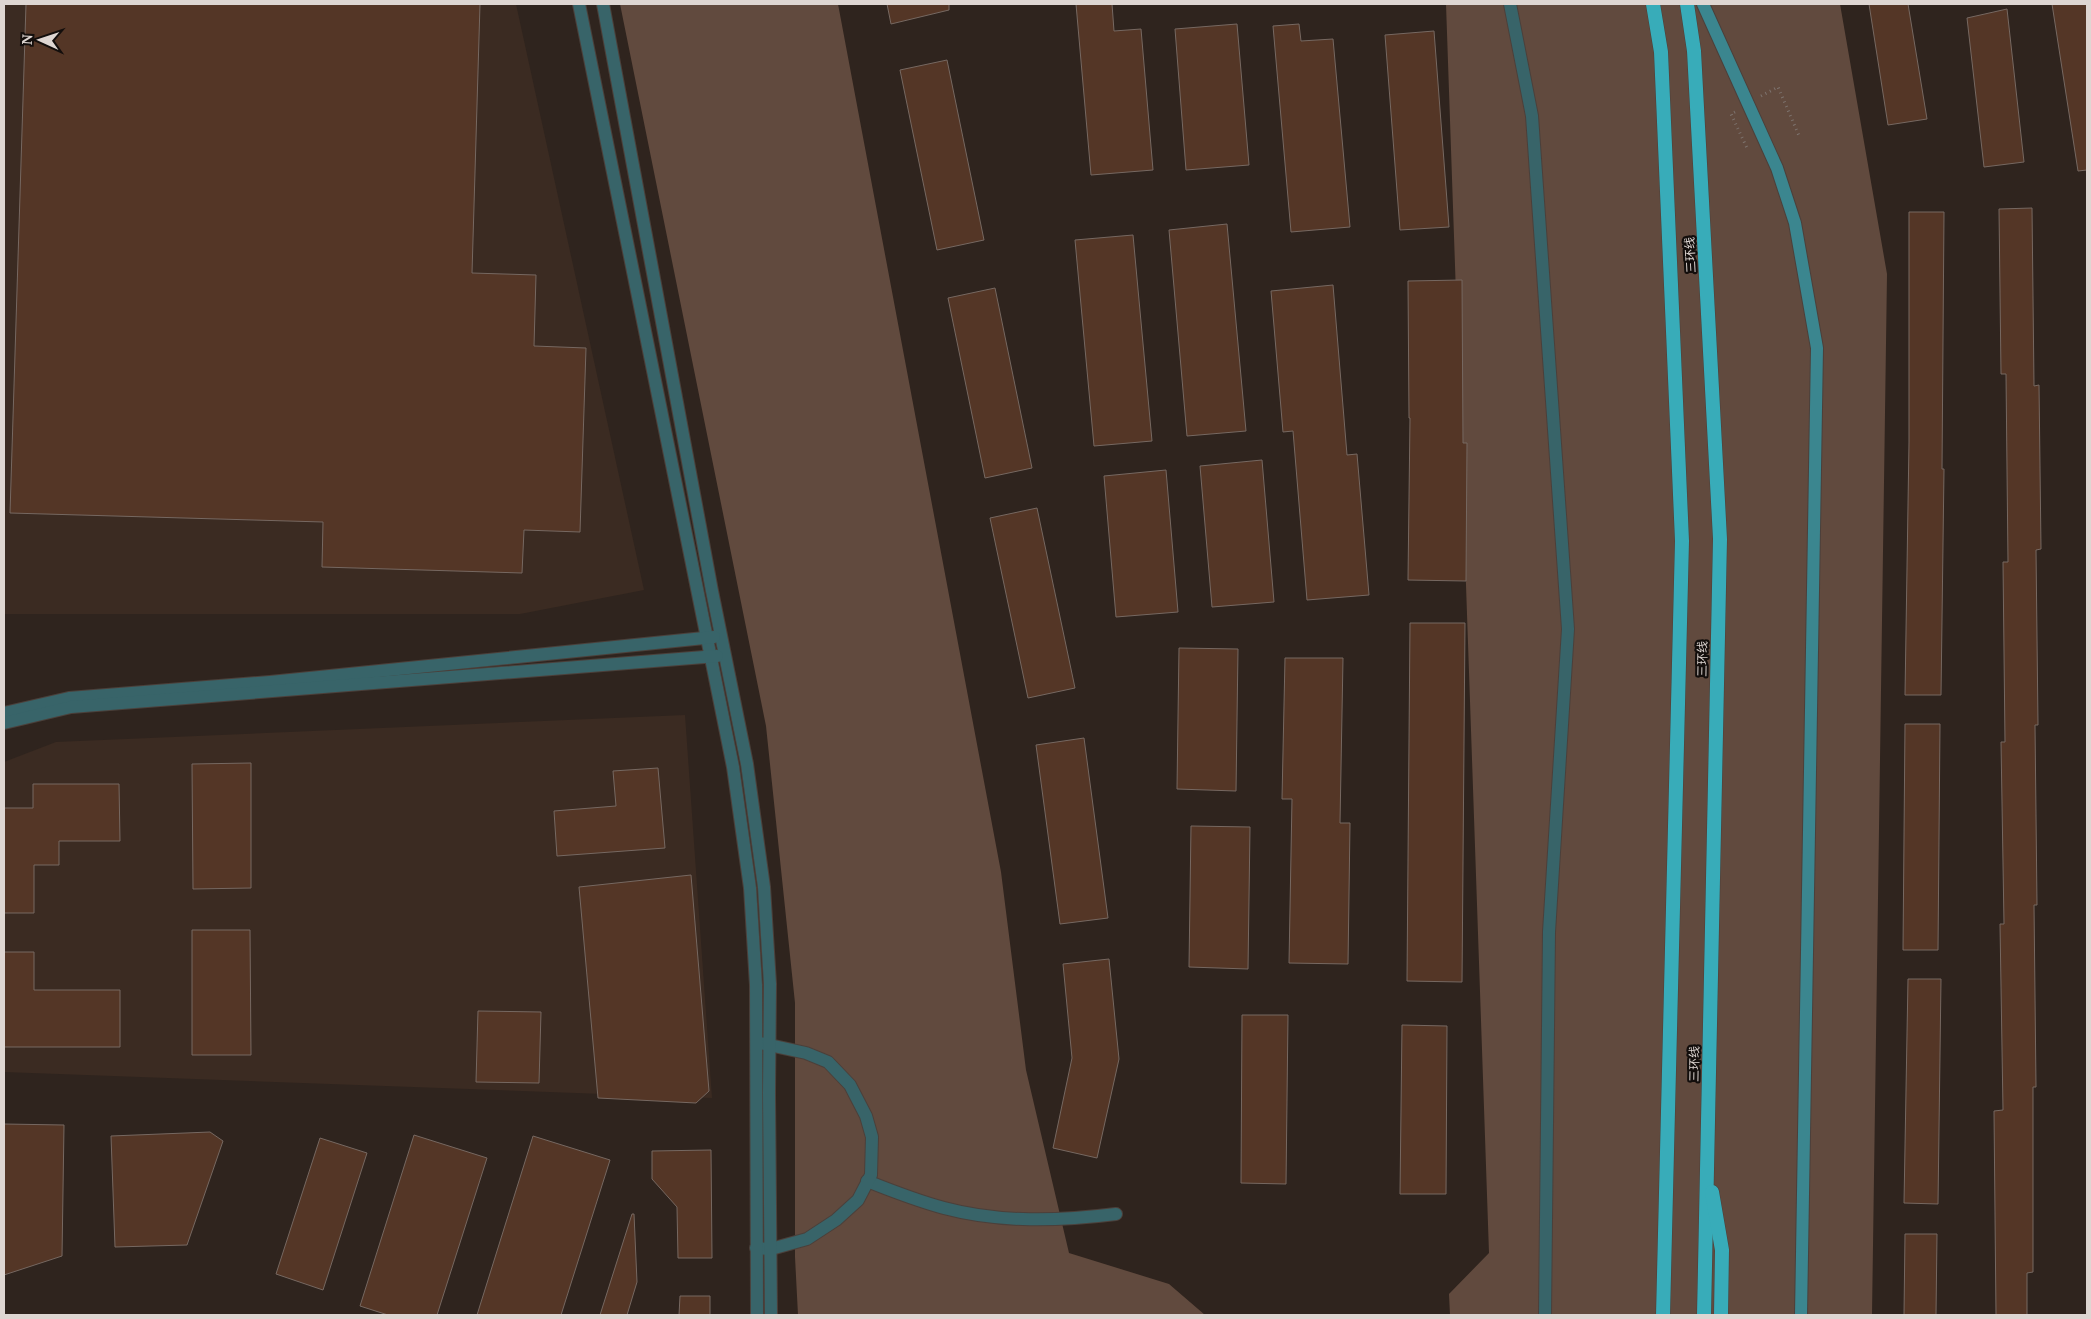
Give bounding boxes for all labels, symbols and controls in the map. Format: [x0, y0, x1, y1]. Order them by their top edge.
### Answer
north arrow [15, 15, 65, 65]
text: N [17, 33, 36, 45]
street label: 三环线 [1682, 237, 1698, 273]
street label: 三环线 [1694, 641, 1710, 677]
street label: 三环线 [1686, 1046, 1702, 1082]

